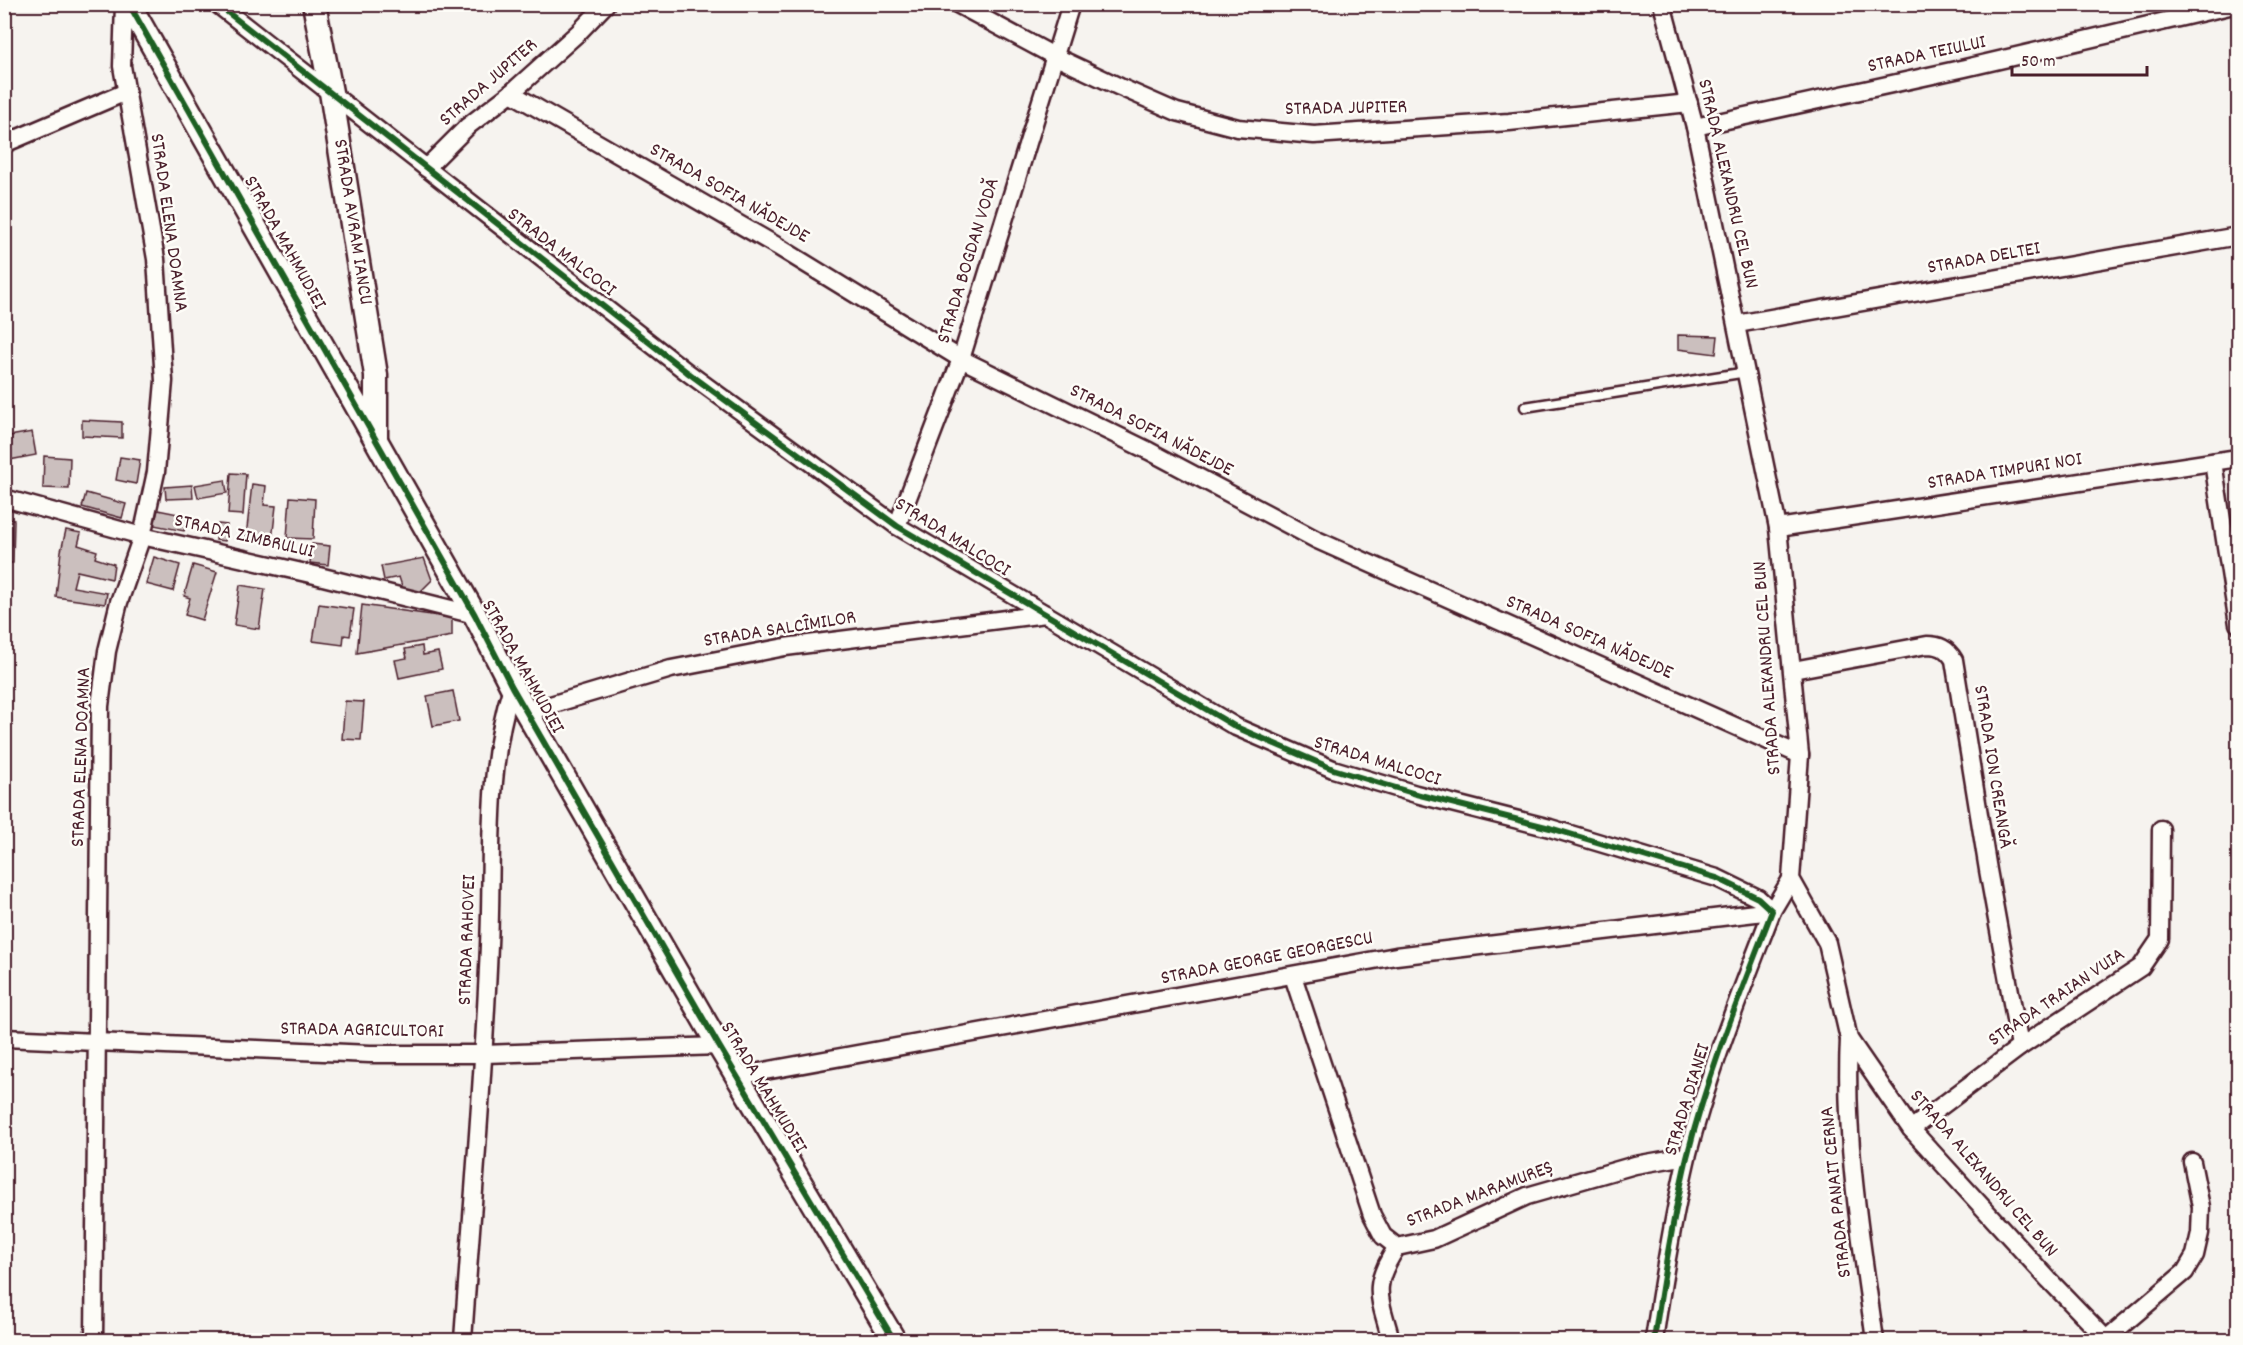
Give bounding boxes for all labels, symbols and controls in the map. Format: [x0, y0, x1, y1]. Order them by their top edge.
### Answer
street label: STRADA TEIULUI [1865, 29, 1989, 81]
street label: STRADA JUPITER [434, 32, 544, 134]
scale bar [2012, 39, 2147, 77]
text: 50 m [2021, 50, 2056, 75]
street label: STRADA ALEXANDRU CEL BUN [1689, 76, 1765, 292]
street label: STRADA JUPITER [1285, 94, 1407, 124]
street label: STRADA ELENA DOAMNA [142, 132, 194, 314]
street label: STRADA AVRAM IANCU [325, 137, 379, 307]
street label: STRADA SOFIA NĂDEJDE [644, 137, 814, 251]
street label: STRADA MAHMUDIEI [236, 171, 332, 315]
street label: STRADA BOGDAN VODĂ [930, 175, 1008, 347]
street label: STRADA MALCOCI [501, 201, 621, 305]
street label: STRADA DELTEI [1925, 235, 2043, 283]
street label: STRADA SOFIA NĂDEJDE [1064, 378, 1238, 484]
street label: STRADA TIMPURI NOI [1926, 446, 2084, 498]
street label: STRADA MALCOCI [889, 491, 1015, 585]
street label: STRADA ZIMBRULUI [171, 507, 317, 567]
street label: STRADA ALEXANDRU CEL BUN [1747, 560, 1789, 776]
street label: STRADA SOFIA NĂDEJDE [1501, 588, 1677, 688]
street label: STRADA MAHMUDIEI [474, 595, 570, 739]
street label: STRADA SALCÎMILOR [702, 604, 858, 656]
street label: STRADA ELENA DOAMNA [65, 666, 99, 848]
street label: STRADA ION CREANGĂ [1965, 683, 2019, 851]
street label: STRADA MALCOCI [1310, 729, 1444, 795]
street label: STRADA RAHOVEI [452, 874, 484, 1006]
street label: STRADA GEORGE GEORGESCU [1159, 925, 1375, 993]
street label: STRADA TRAIAN VUIA [1983, 942, 2131, 1054]
street label: STRADA AGRICULTORI [280, 1016, 444, 1046]
street label: STRADA MAHMUDIEI [713, 1017, 813, 1159]
street label: STRADA DIANEI [1658, 1040, 1718, 1160]
street label: STRADA ALEXANDRU CEL BUN [1902, 1084, 2064, 1264]
street label: STRADA PANAIT CERNA [1814, 1105, 1860, 1279]
street label: STRADA MARAMUREȘ [1403, 1154, 1557, 1236]

